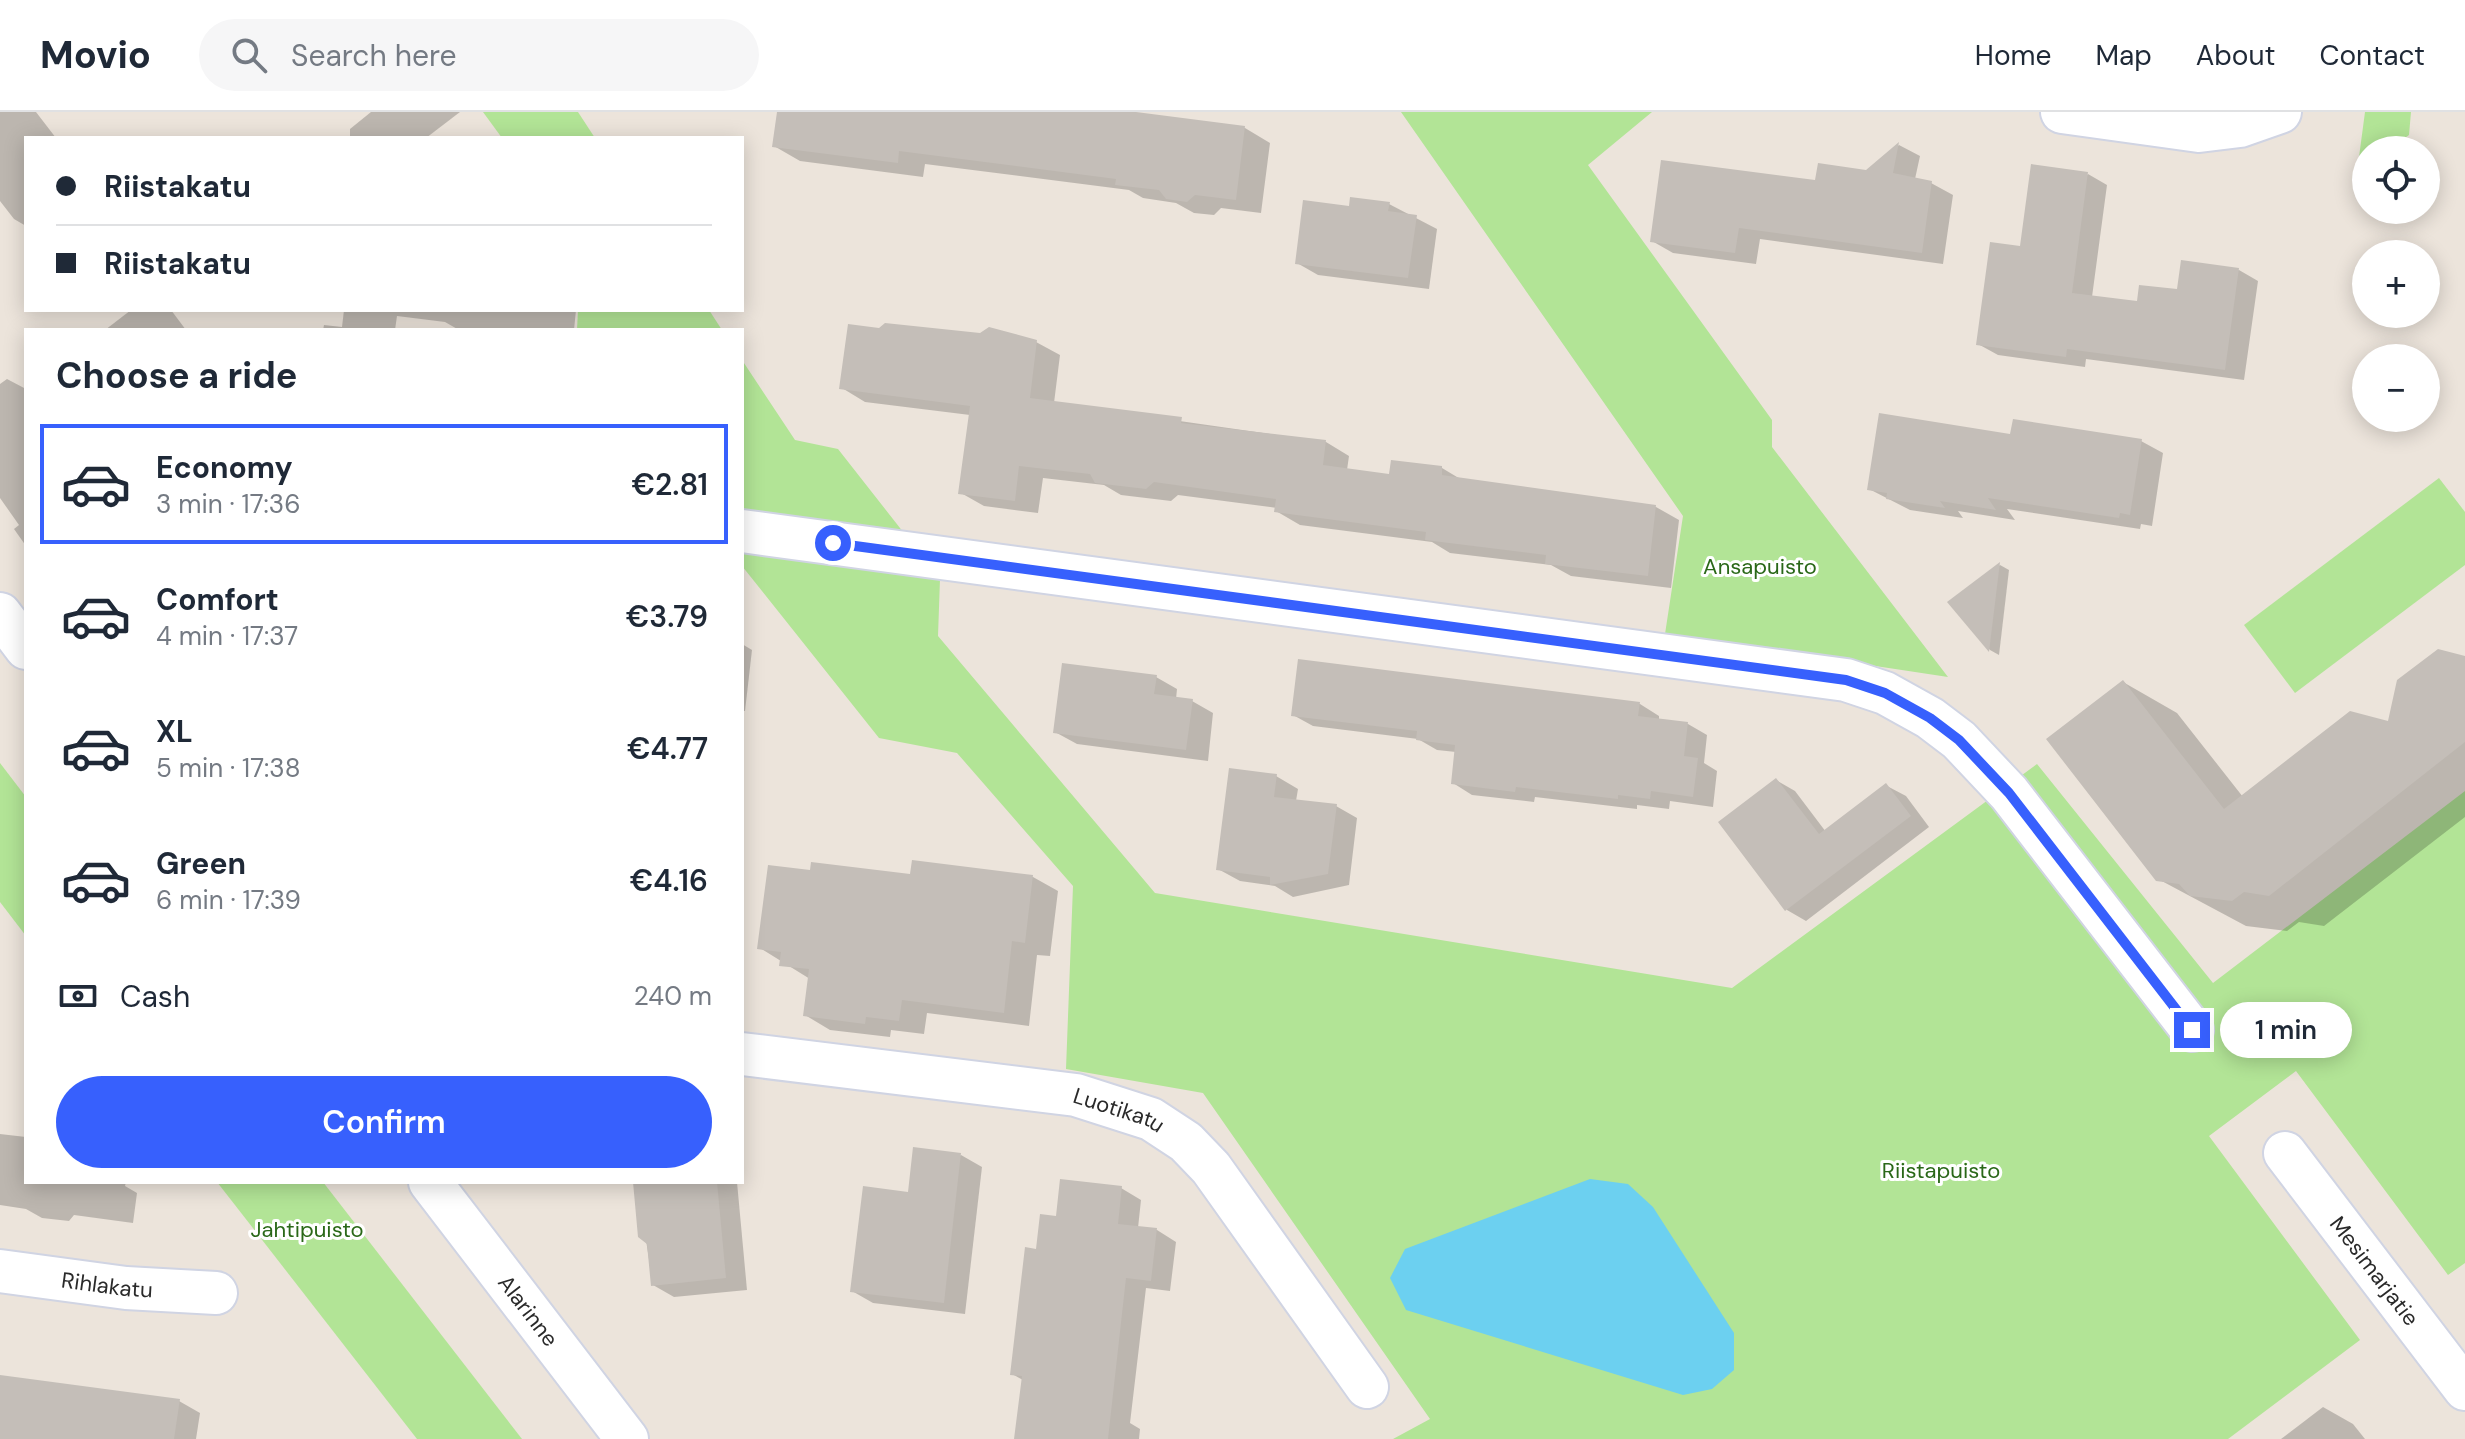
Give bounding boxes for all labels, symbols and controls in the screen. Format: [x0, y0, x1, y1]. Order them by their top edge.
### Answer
search box [199, 19, 759, 91]
text: Movio [40, 30, 151, 80]
icon: search [227, 33, 271, 77]
text: Search here [291, 36, 457, 75]
text: Home [1975, 37, 2051, 74]
text: Map [2095, 37, 2152, 74]
text: About [2196, 37, 2275, 74]
text: Contact [2319, 37, 2425, 74]
map controls [2352, 136, 2440, 432]
button: locate [2352, 136, 2440, 224]
text: Riistakatu [104, 167, 251, 206]
button: + [2352, 240, 2440, 328]
text: Riistakatu [104, 244, 251, 283]
button: − [2352, 344, 2440, 432]
text: Choose a ride [56, 352, 297, 399]
icon: car [60, 448, 132, 520]
text: Economy [156, 448, 293, 487]
text: €2.81 [632, 465, 708, 504]
text: 3 min · 17:36 [156, 487, 301, 521]
route start [815, 525, 851, 561]
park label: Ansapuisto [1703, 552, 1817, 581]
icon: car [60, 580, 132, 652]
text: Comfort [156, 580, 279, 619]
text: €3.79 [626, 597, 708, 636]
text: 4 min · 17:37 [156, 619, 298, 653]
icon: car [60, 712, 132, 784]
text: XL [156, 712, 193, 751]
text: €4.77 [627, 729, 708, 768]
text: 5 min · 17:38 [156, 751, 301, 785]
icon: car [60, 844, 132, 916]
text: Green [156, 844, 246, 883]
text: €4.16 [630, 861, 708, 900]
text: 6 min · 17:39 [156, 883, 301, 917]
icon: cash [56, 974, 100, 1018]
text: Cash [120, 977, 190, 1016]
text: 240 m [634, 979, 712, 1013]
callout: 1 min [2220, 1002, 2352, 1058]
route end [2174, 1012, 2210, 1048]
text: 1 min [2255, 1013, 2317, 1047]
button: Confirm [56, 1076, 712, 1168]
street label: Luotikatu [1070, 1081, 1171, 1139]
park label: Riistapuisto [1882, 1156, 2000, 1185]
street label: Mesimarjatie [2324, 1210, 2426, 1331]
park label: Jahtipuisto [250, 1215, 364, 1244]
street label: Rihlakatu [60, 1265, 154, 1304]
street label: Alarinne [492, 1269, 565, 1352]

